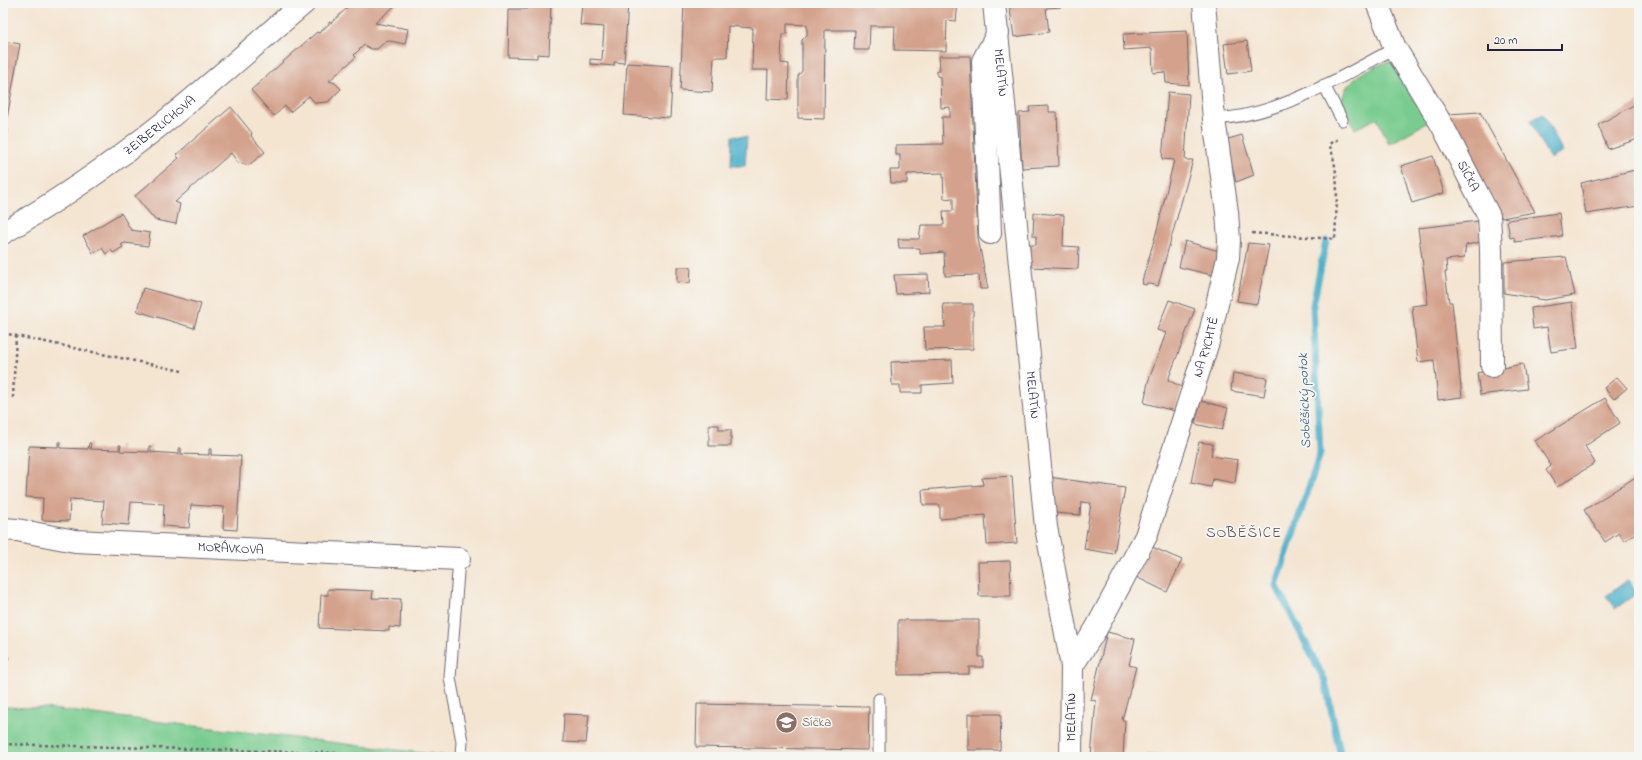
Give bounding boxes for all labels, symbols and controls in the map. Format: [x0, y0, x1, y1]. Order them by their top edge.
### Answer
scale bar [1488, 26, 1562, 52]
text: 20 m [1494, 32, 1517, 50]
street label: MELATÍN [989, 48, 1013, 97]
street label: ZEIBERLICHOVA [119, 91, 200, 160]
street label: SÍČKA [1452, 157, 1484, 195]
street label: NA RYCHTĚ [1188, 315, 1223, 380]
water label: Soběšický potok [1293, 352, 1317, 449]
street label: MELATÍN [1021, 370, 1045, 420]
district label: SOBĚŠICE [1206, 522, 1282, 544]
street label: MORÁVKOVA [197, 537, 264, 559]
street label: MELATÍN [1062, 693, 1081, 741]
school or university icon: Síčka [774, 709, 800, 735]
place label: Síčka [802, 713, 831, 732]

